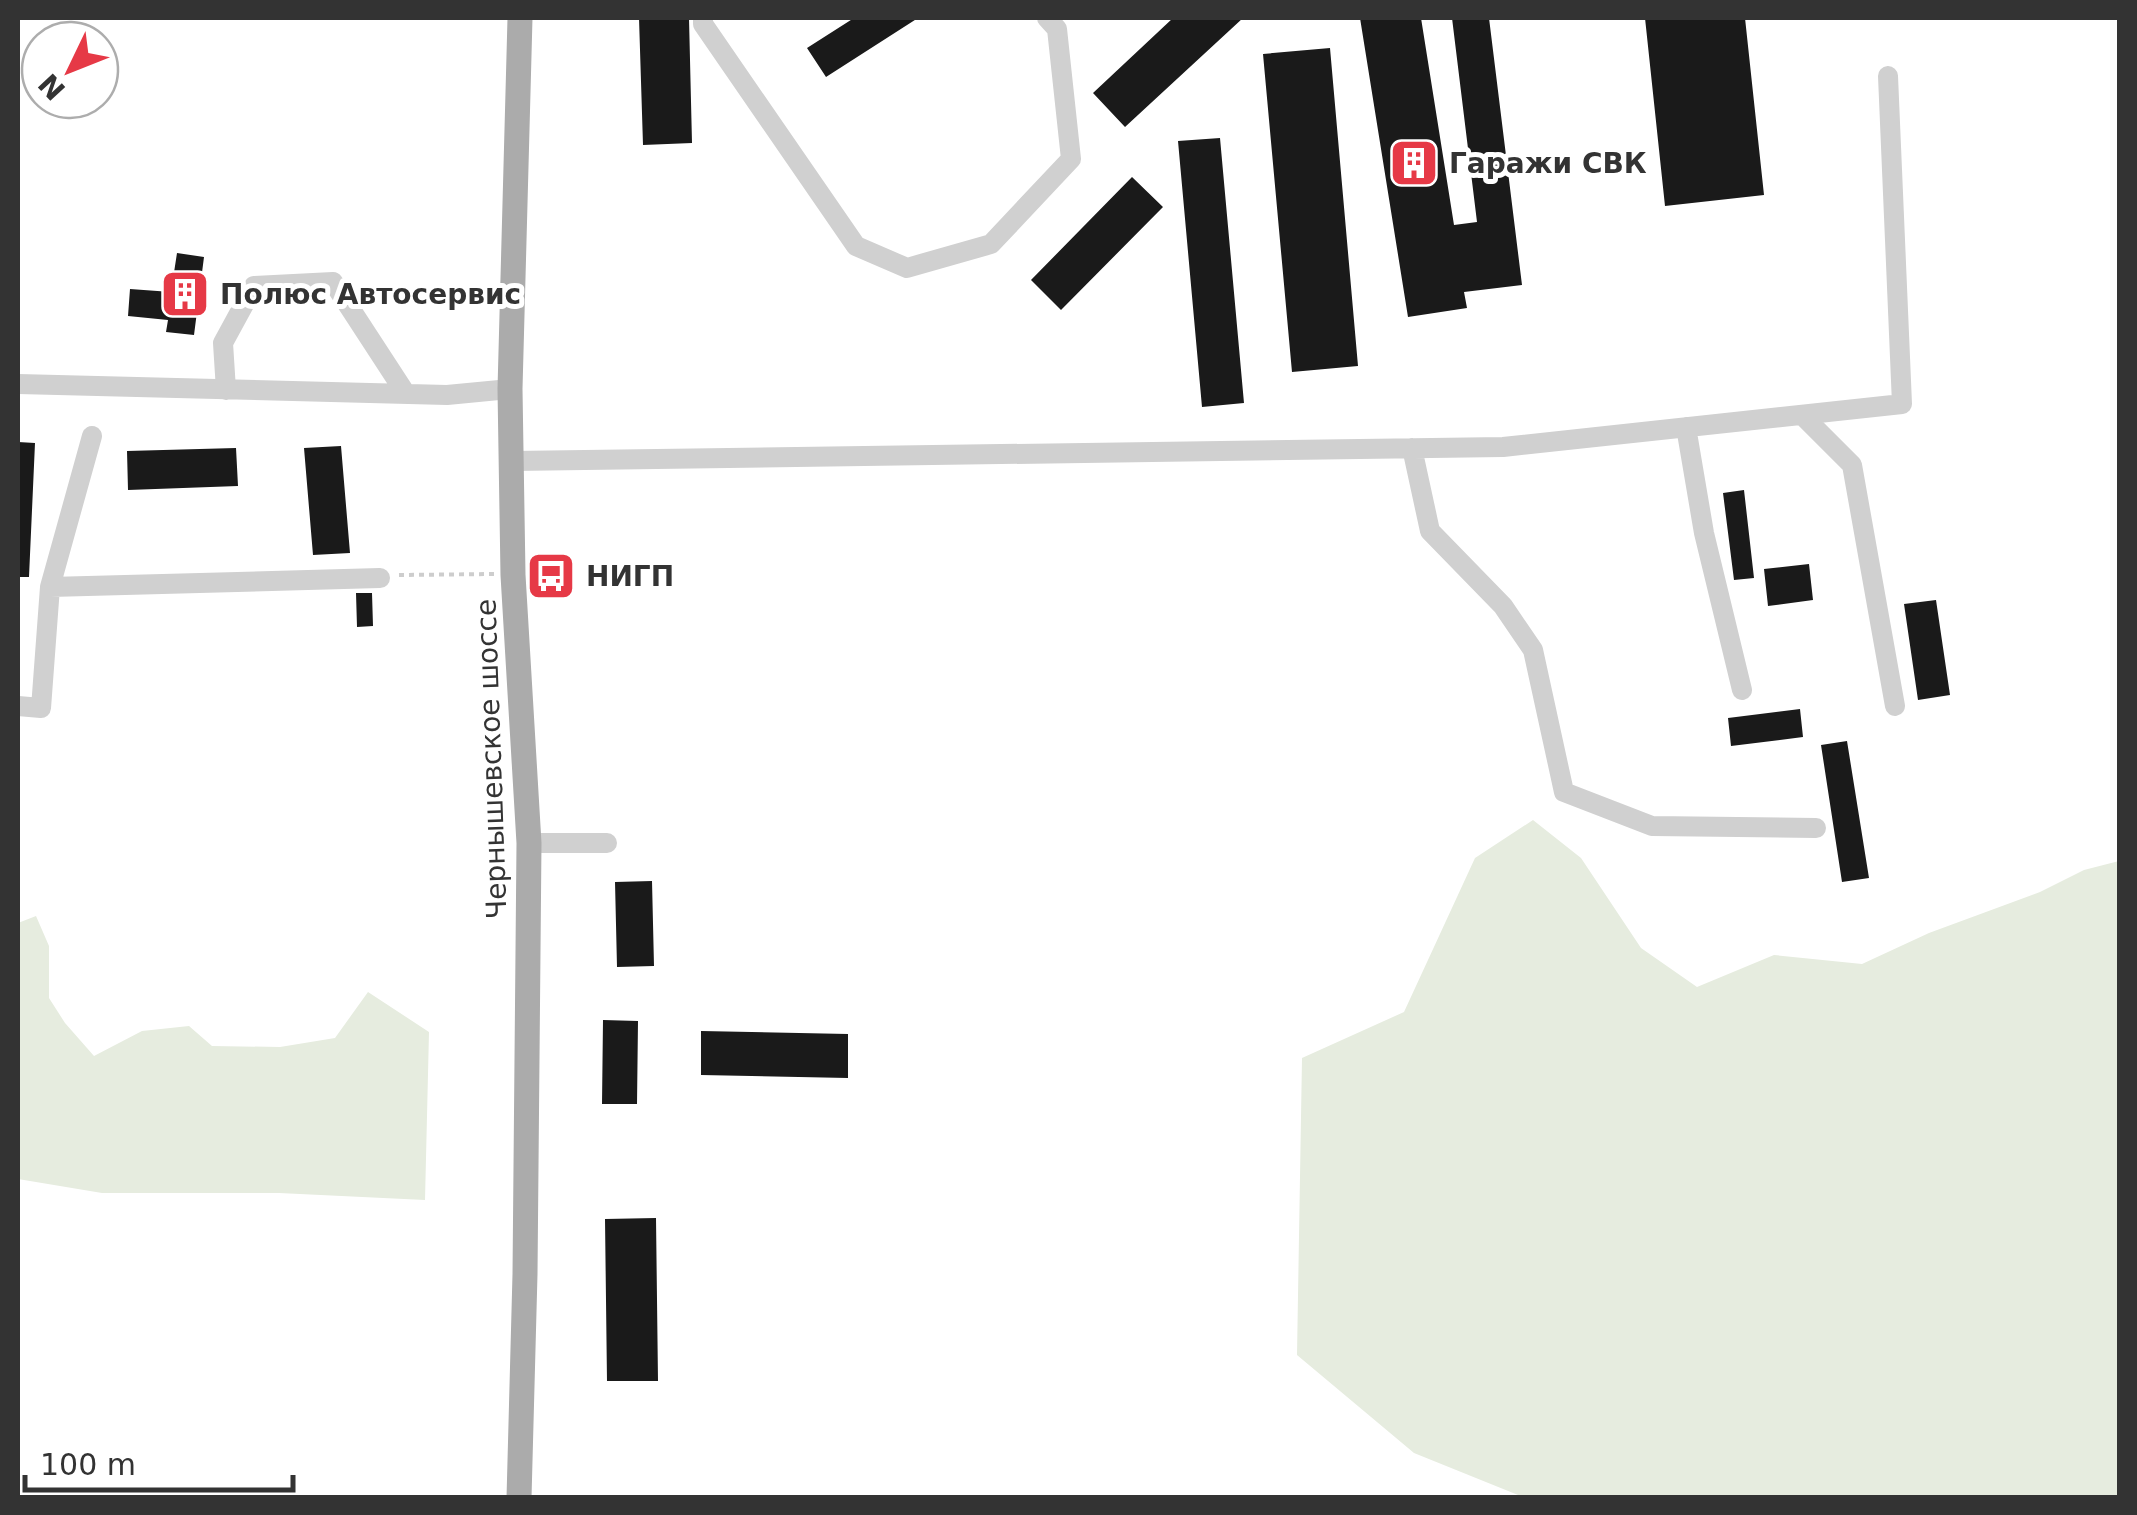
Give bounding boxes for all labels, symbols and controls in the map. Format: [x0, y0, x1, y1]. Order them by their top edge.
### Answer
north arrow [20, 20, 120, 120]
text: N [32, 67, 72, 107]
building icon: Гаражи СВК [1388, 137, 1440, 189]
place label: Гаражи СВК [1449, 147, 1647, 180]
building icon: Полюс Автосервис [159, 268, 211, 320]
place label: Полюс Автосервис [220, 278, 521, 311]
bus stop icon: НИГП [525, 550, 577, 602]
place label: НИГП [586, 560, 674, 593]
street label: Чернышевское шоссе [469, 598, 514, 920]
scale bar [25, 1430, 292, 1492]
text: 100 m [40, 1447, 136, 1482]

